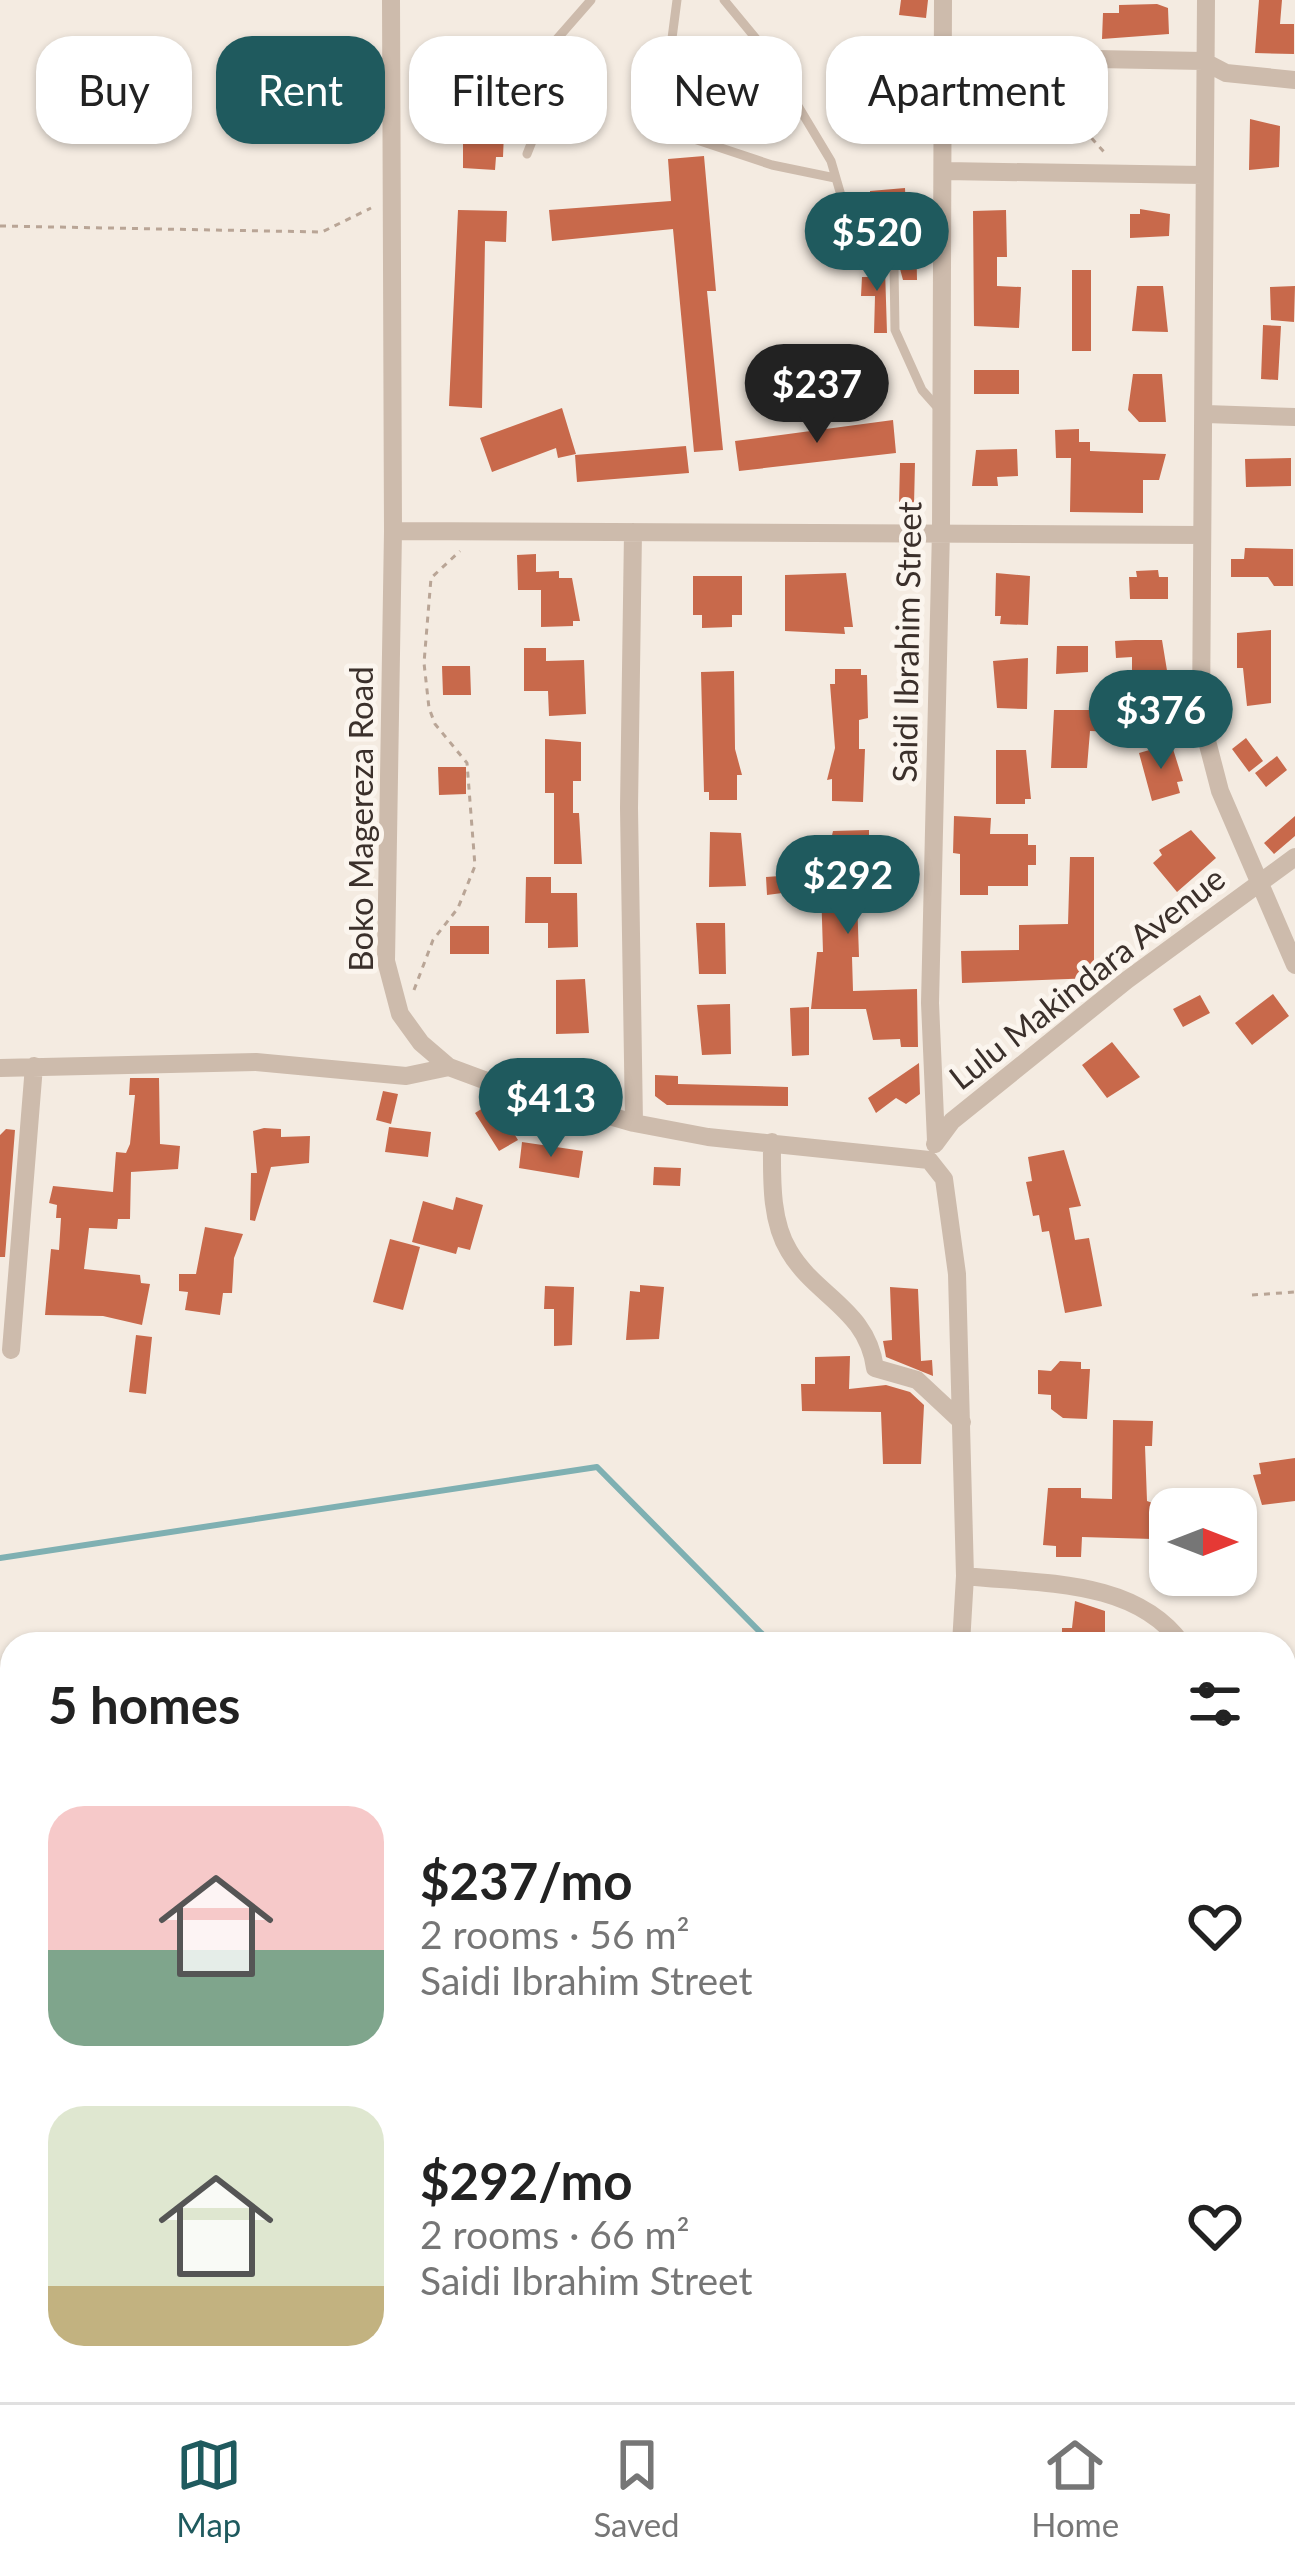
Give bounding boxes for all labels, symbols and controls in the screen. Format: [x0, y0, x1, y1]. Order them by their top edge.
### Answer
chip: Buy [36, 36, 192, 144]
chip: Rent [216, 36, 385, 144]
chip: Filters [409, 36, 607, 144]
chip: New [631, 36, 802, 144]
chip: Apartment [826, 36, 1108, 144]
pin: $520 [806, 192, 948, 294]
text: $520 [832, 208, 922, 254]
pin: $237 [746, 344, 888, 446]
text: $237 [772, 360, 862, 406]
street label: Saidi Ibrahim Street [884, 501, 928, 783]
street label: Boko Magereza Road [340, 666, 380, 972]
pin: $376 [1090, 670, 1232, 772]
text: $376 [1116, 686, 1206, 732]
pin: $292 [777, 835, 919, 937]
text: $292 [803, 851, 893, 897]
street label: Lulu Makindara Avenue [941, 857, 1232, 1097]
pin: $413 [480, 1058, 622, 1160]
text: $413 [506, 1074, 596, 1120]
north arrow [1149, 1488, 1257, 1596]
map controls [1149, 1488, 1257, 1596]
icon: filters [1182, 1671, 1248, 1737]
text: 5 homes [48, 1674, 240, 1735]
text: $237/mo [420, 1850, 633, 1911]
icon: home [144, 1854, 288, 1998]
icon: heart [1182, 1893, 1248, 1959]
text: 2 rooms · 56 m² [420, 1911, 690, 1957]
text: Saidi Ibrahim Street [420, 1957, 752, 2003]
text: $292/mo [420, 2150, 633, 2211]
icon: home [144, 2154, 288, 2298]
icon: heart [1182, 2193, 1248, 2259]
text: 2 rooms · 66 m² [420, 2211, 690, 2257]
text: Saidi Ibrahim Street [420, 2257, 752, 2303]
tab: Map [176, 2432, 242, 2544]
tab: Saved [593, 2432, 680, 2544]
tab: Home [1031, 2432, 1119, 2544]

